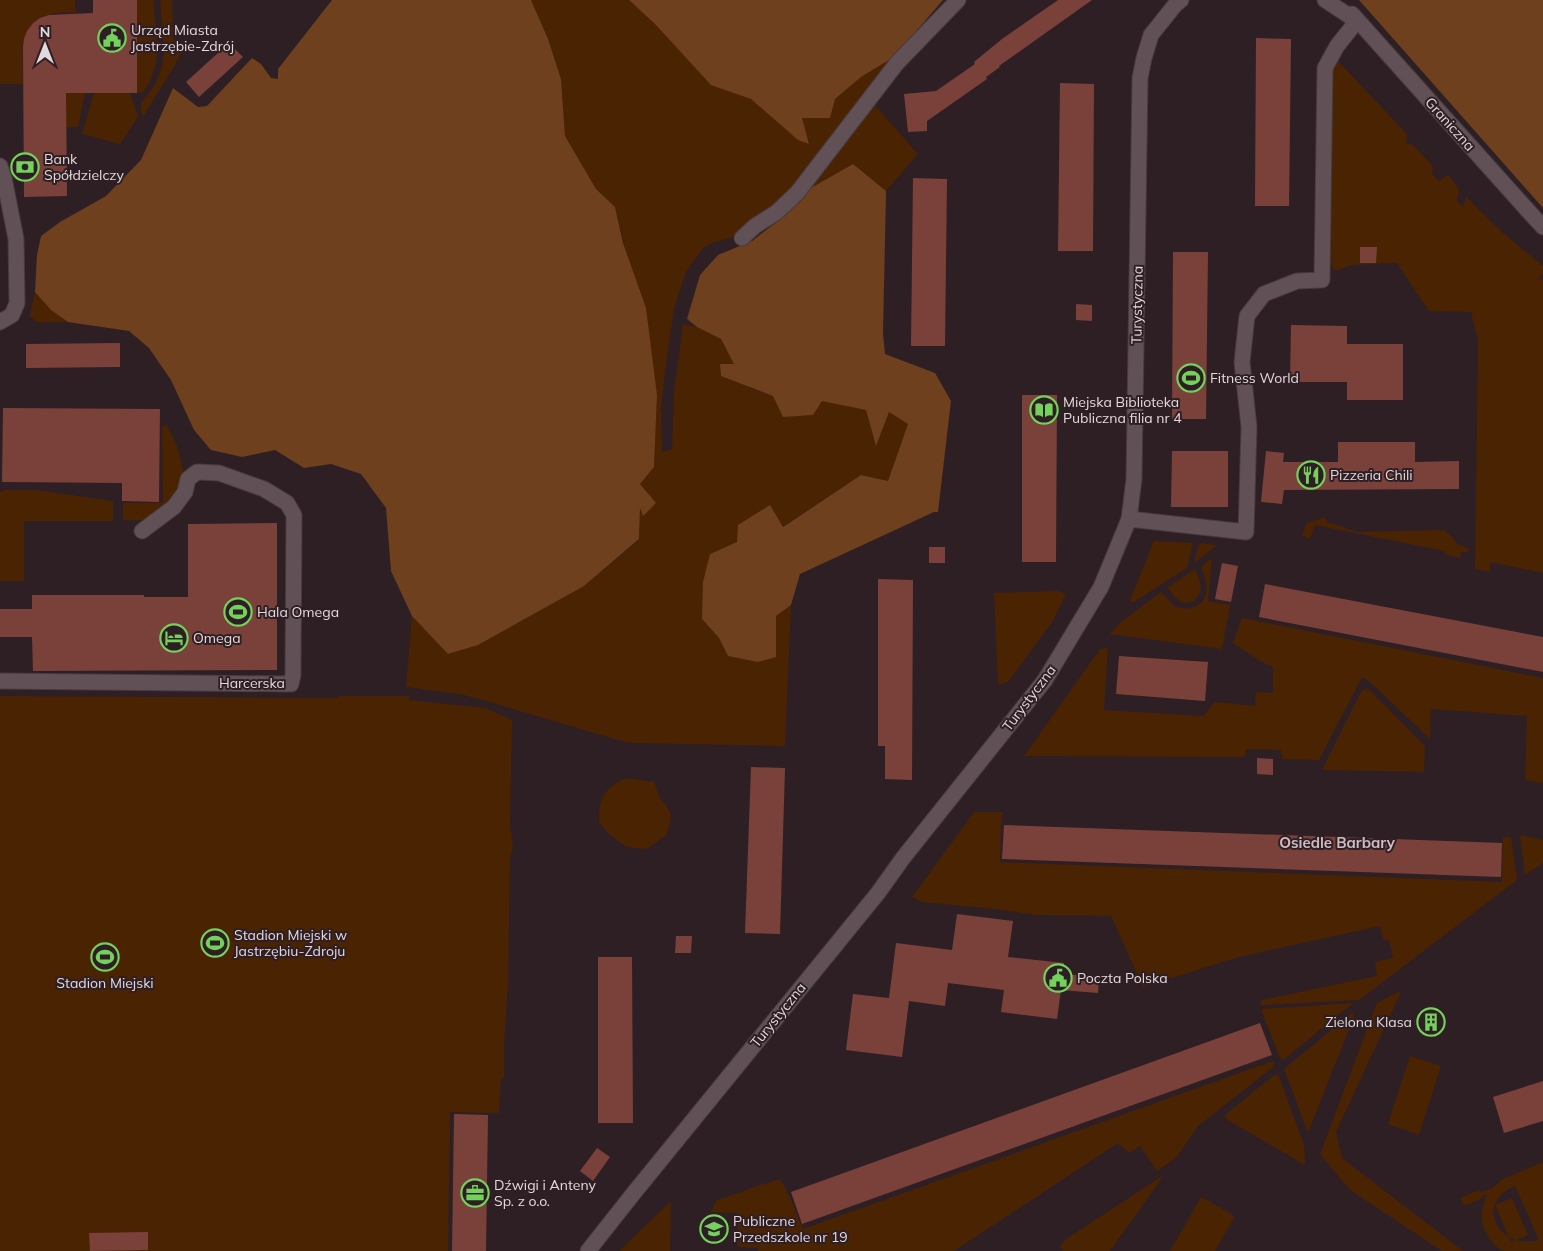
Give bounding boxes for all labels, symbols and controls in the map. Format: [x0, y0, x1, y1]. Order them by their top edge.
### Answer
north arrow [20, 20, 70, 70]
place label: Urząd Miasta Jastrzębie-Zdrój [131, 21, 234, 55]
text: N [40, 23, 50, 41]
public building icon: Urząd Miasta Jastrzębie-Zdrój [97, 23, 127, 53]
street label: Graniczna [1421, 93, 1479, 155]
place label: Bank Spółdzielczy [44, 150, 124, 184]
bank icon: Bank Spółdzielczy [10, 152, 40, 182]
street label: Turystyczna [1127, 266, 1147, 344]
sports icon: Fitness World [1176, 363, 1206, 393]
place label: Fitness World [1210, 369, 1299, 387]
place label: Miejska Biblioteka Publiczna filia nr 4 [1063, 393, 1182, 427]
library icon: Miejska Biblioteka Publiczna filia nr 4 [1029, 395, 1059, 425]
restaurant icon: Pizzeria Chili [1296, 460, 1326, 490]
place label: Pizzeria Chili [1330, 466, 1413, 484]
sports icon: Hala Omega [223, 597, 253, 627]
place label: Hala Omega [257, 603, 339, 621]
hotel icon: Omega [159, 623, 189, 653]
place label: Omega [193, 629, 241, 647]
street label: Turystyczna [998, 661, 1060, 735]
street label: Harcerska [219, 674, 285, 692]
district label: Osiedle Barbary [1279, 833, 1396, 852]
place label: Stadion Miejski w Jastrzębiu-Zdroju [234, 926, 347, 960]
sports icon: Stadion Miejski w Jastrzębiu-Zdroju [200, 928, 230, 958]
sports icon: Stadion Miejski [90, 942, 120, 972]
public building icon: Poczta Polska [1043, 963, 1073, 993]
place label: Poczta Polska [1077, 969, 1168, 987]
place label: Stadion Miejski [56, 974, 154, 992]
street label: Turystyczna [746, 979, 810, 1051]
building icon: Zielona Klasa [1416, 1007, 1446, 1037]
place label: Zielona Klasa [1325, 1013, 1412, 1031]
place label: Dźwigi i Anteny Sp. z o.o. [494, 1176, 597, 1210]
office icon: Dźwigi i Anteny Sp. z o.o. [460, 1178, 490, 1208]
place label: Publiczne Przedszkole nr 19 [733, 1212, 848, 1246]
school or university icon: Publiczne Przedszkole nr 19 [699, 1214, 729, 1244]

